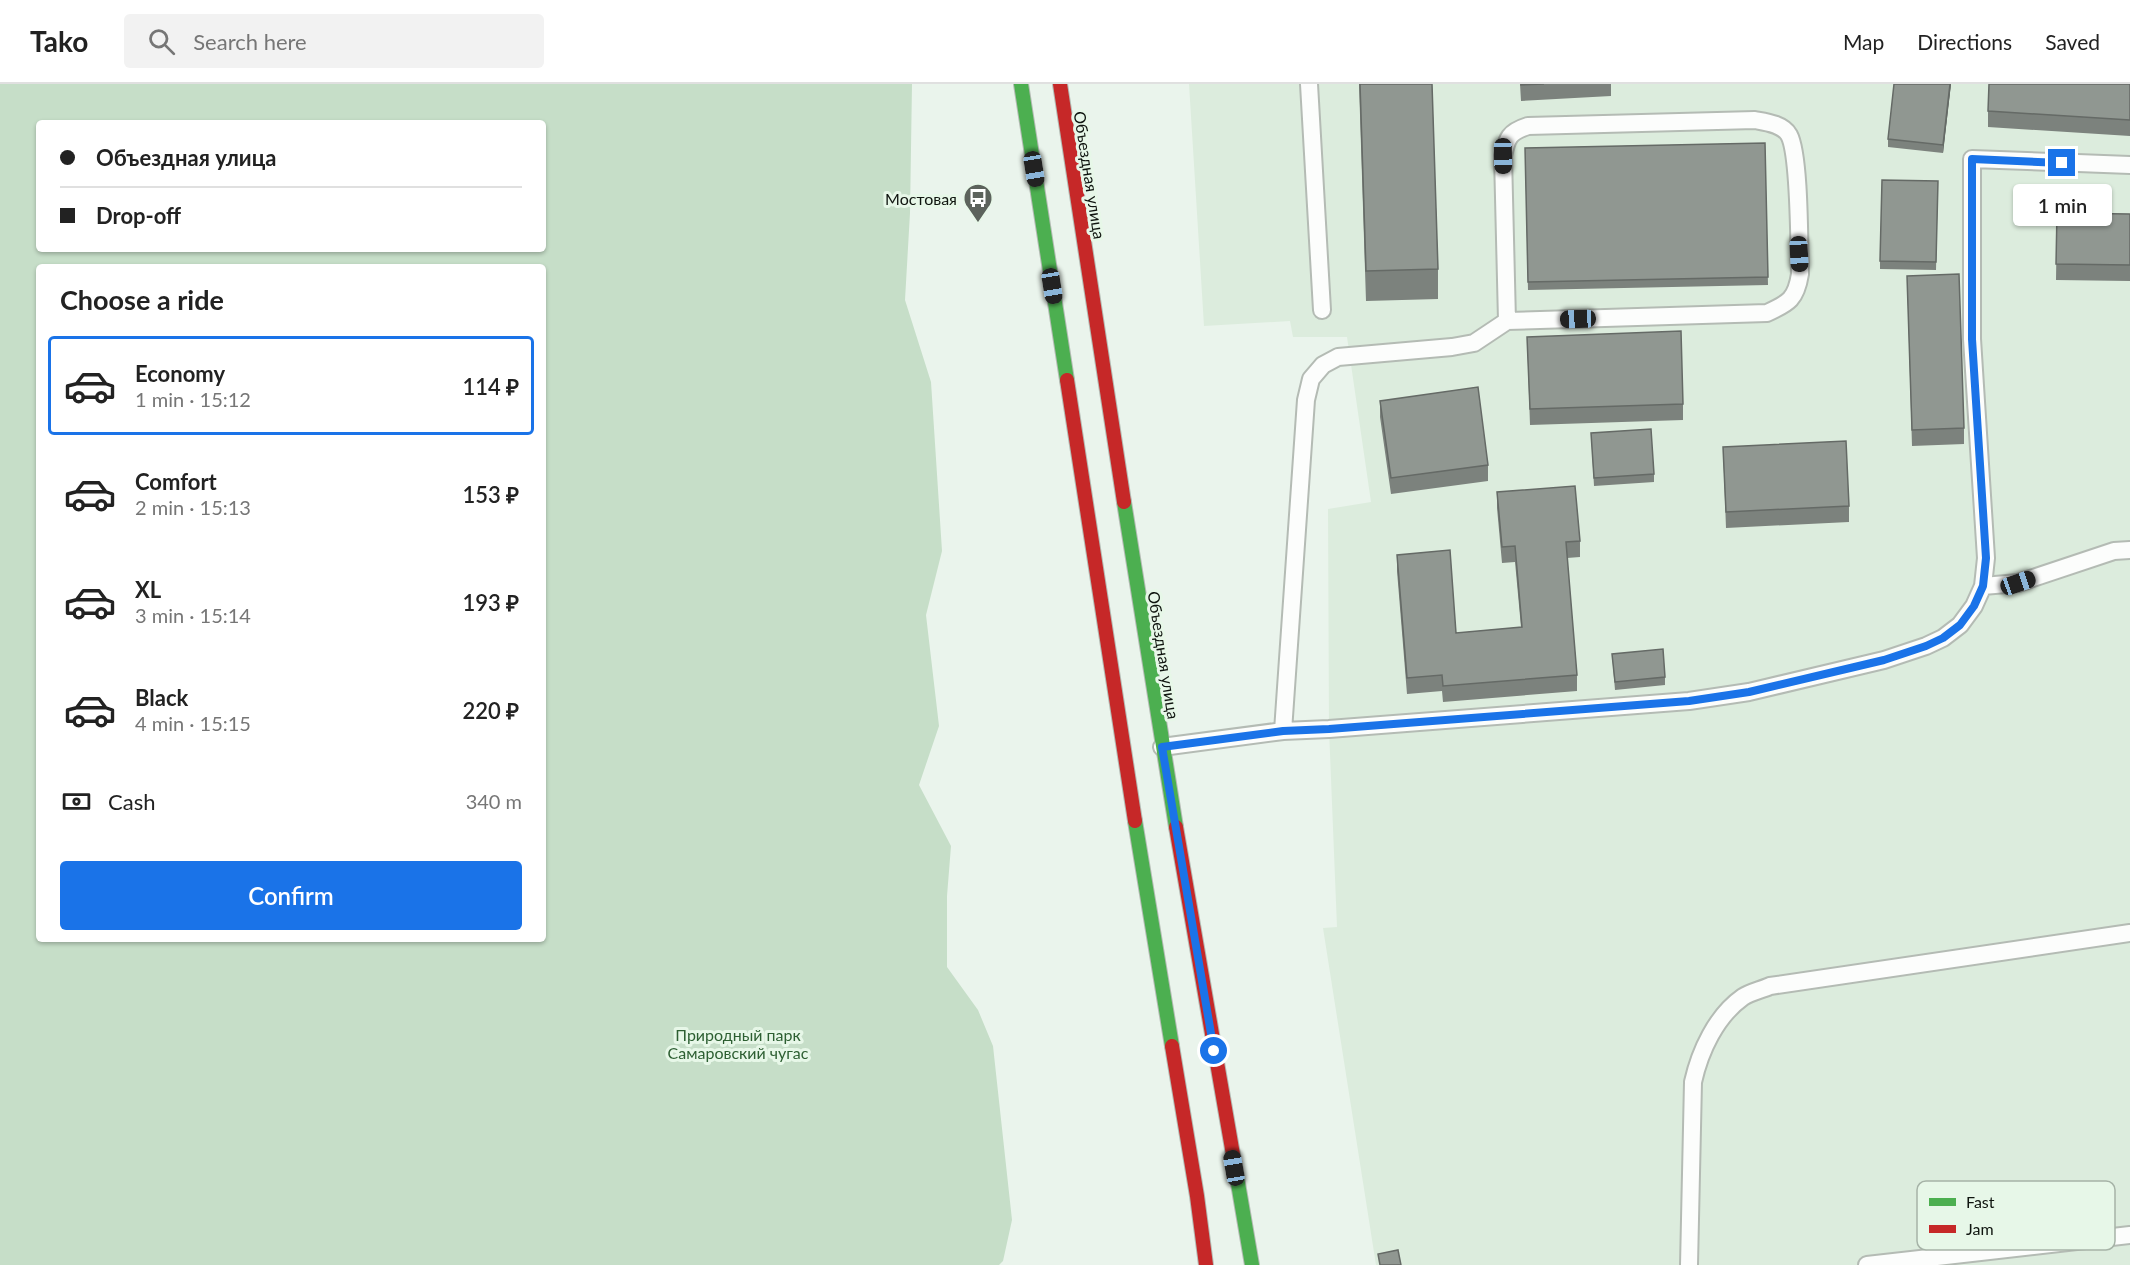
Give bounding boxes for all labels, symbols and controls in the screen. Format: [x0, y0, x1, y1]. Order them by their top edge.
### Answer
search box [124, 14, 544, 68]
text: Tako [30, 24, 88, 58]
icon: search [145, 25, 178, 58]
text: Search here [193, 28, 307, 55]
text: Map [1843, 29, 1884, 54]
text: Directions [1917, 29, 2012, 54]
text: Saved [2045, 29, 2100, 54]
street label: Объездная улица [1071, 110, 1109, 240]
car [1494, 138, 1512, 174]
text: Объездная улица [96, 144, 276, 171]
route end [2048, 149, 2075, 176]
car [1022, 150, 1046, 188]
bus stop icon: Мостовая [962, 182, 994, 224]
callout: 1 min [2012, 184, 2112, 226]
place label: Мостовая [885, 189, 957, 208]
text: 1 min [2038, 193, 2087, 217]
text: Drop-off [96, 202, 181, 229]
car [1789, 236, 1809, 272]
car [1040, 267, 1064, 305]
text: Choose a ride [60, 283, 224, 316]
car [1560, 309, 1596, 329]
icon: car [63, 359, 117, 413]
text: Economy [135, 360, 225, 387]
text: 114 ₽ [462, 373, 519, 400]
text: 1 min · 15:12 [135, 387, 251, 411]
icon: car [63, 467, 117, 521]
text: Comfort [135, 468, 217, 495]
text: 153 ₽ [462, 481, 519, 508]
text: 2 min · 15:13 [135, 495, 251, 519]
car [1998, 569, 2038, 597]
icon: car [63, 575, 117, 629]
text: XL [135, 576, 161, 603]
text: 193 ₽ [462, 589, 519, 616]
street label: Объездная улица [1145, 590, 1183, 720]
text: 3 min · 15:14 [135, 603, 251, 627]
icon: car [63, 683, 117, 737]
text: Black [135, 684, 188, 711]
text: 220 ₽ [462, 697, 519, 724]
text: 4 min · 15:15 [135, 711, 251, 735]
icon: cash [60, 785, 93, 818]
text: Cash [108, 788, 155, 815]
text: 340 m [466, 789, 522, 813]
button: Confirm [60, 861, 522, 930]
park label: Природный парк Самаровский чугас [668, 1025, 809, 1062]
route start [1200, 1037, 1227, 1064]
car [1222, 1149, 1246, 1187]
legend [1917, 1181, 2115, 1250]
text: Fast [1966, 1192, 1995, 1211]
text: Jam [1966, 1219, 1994, 1238]

